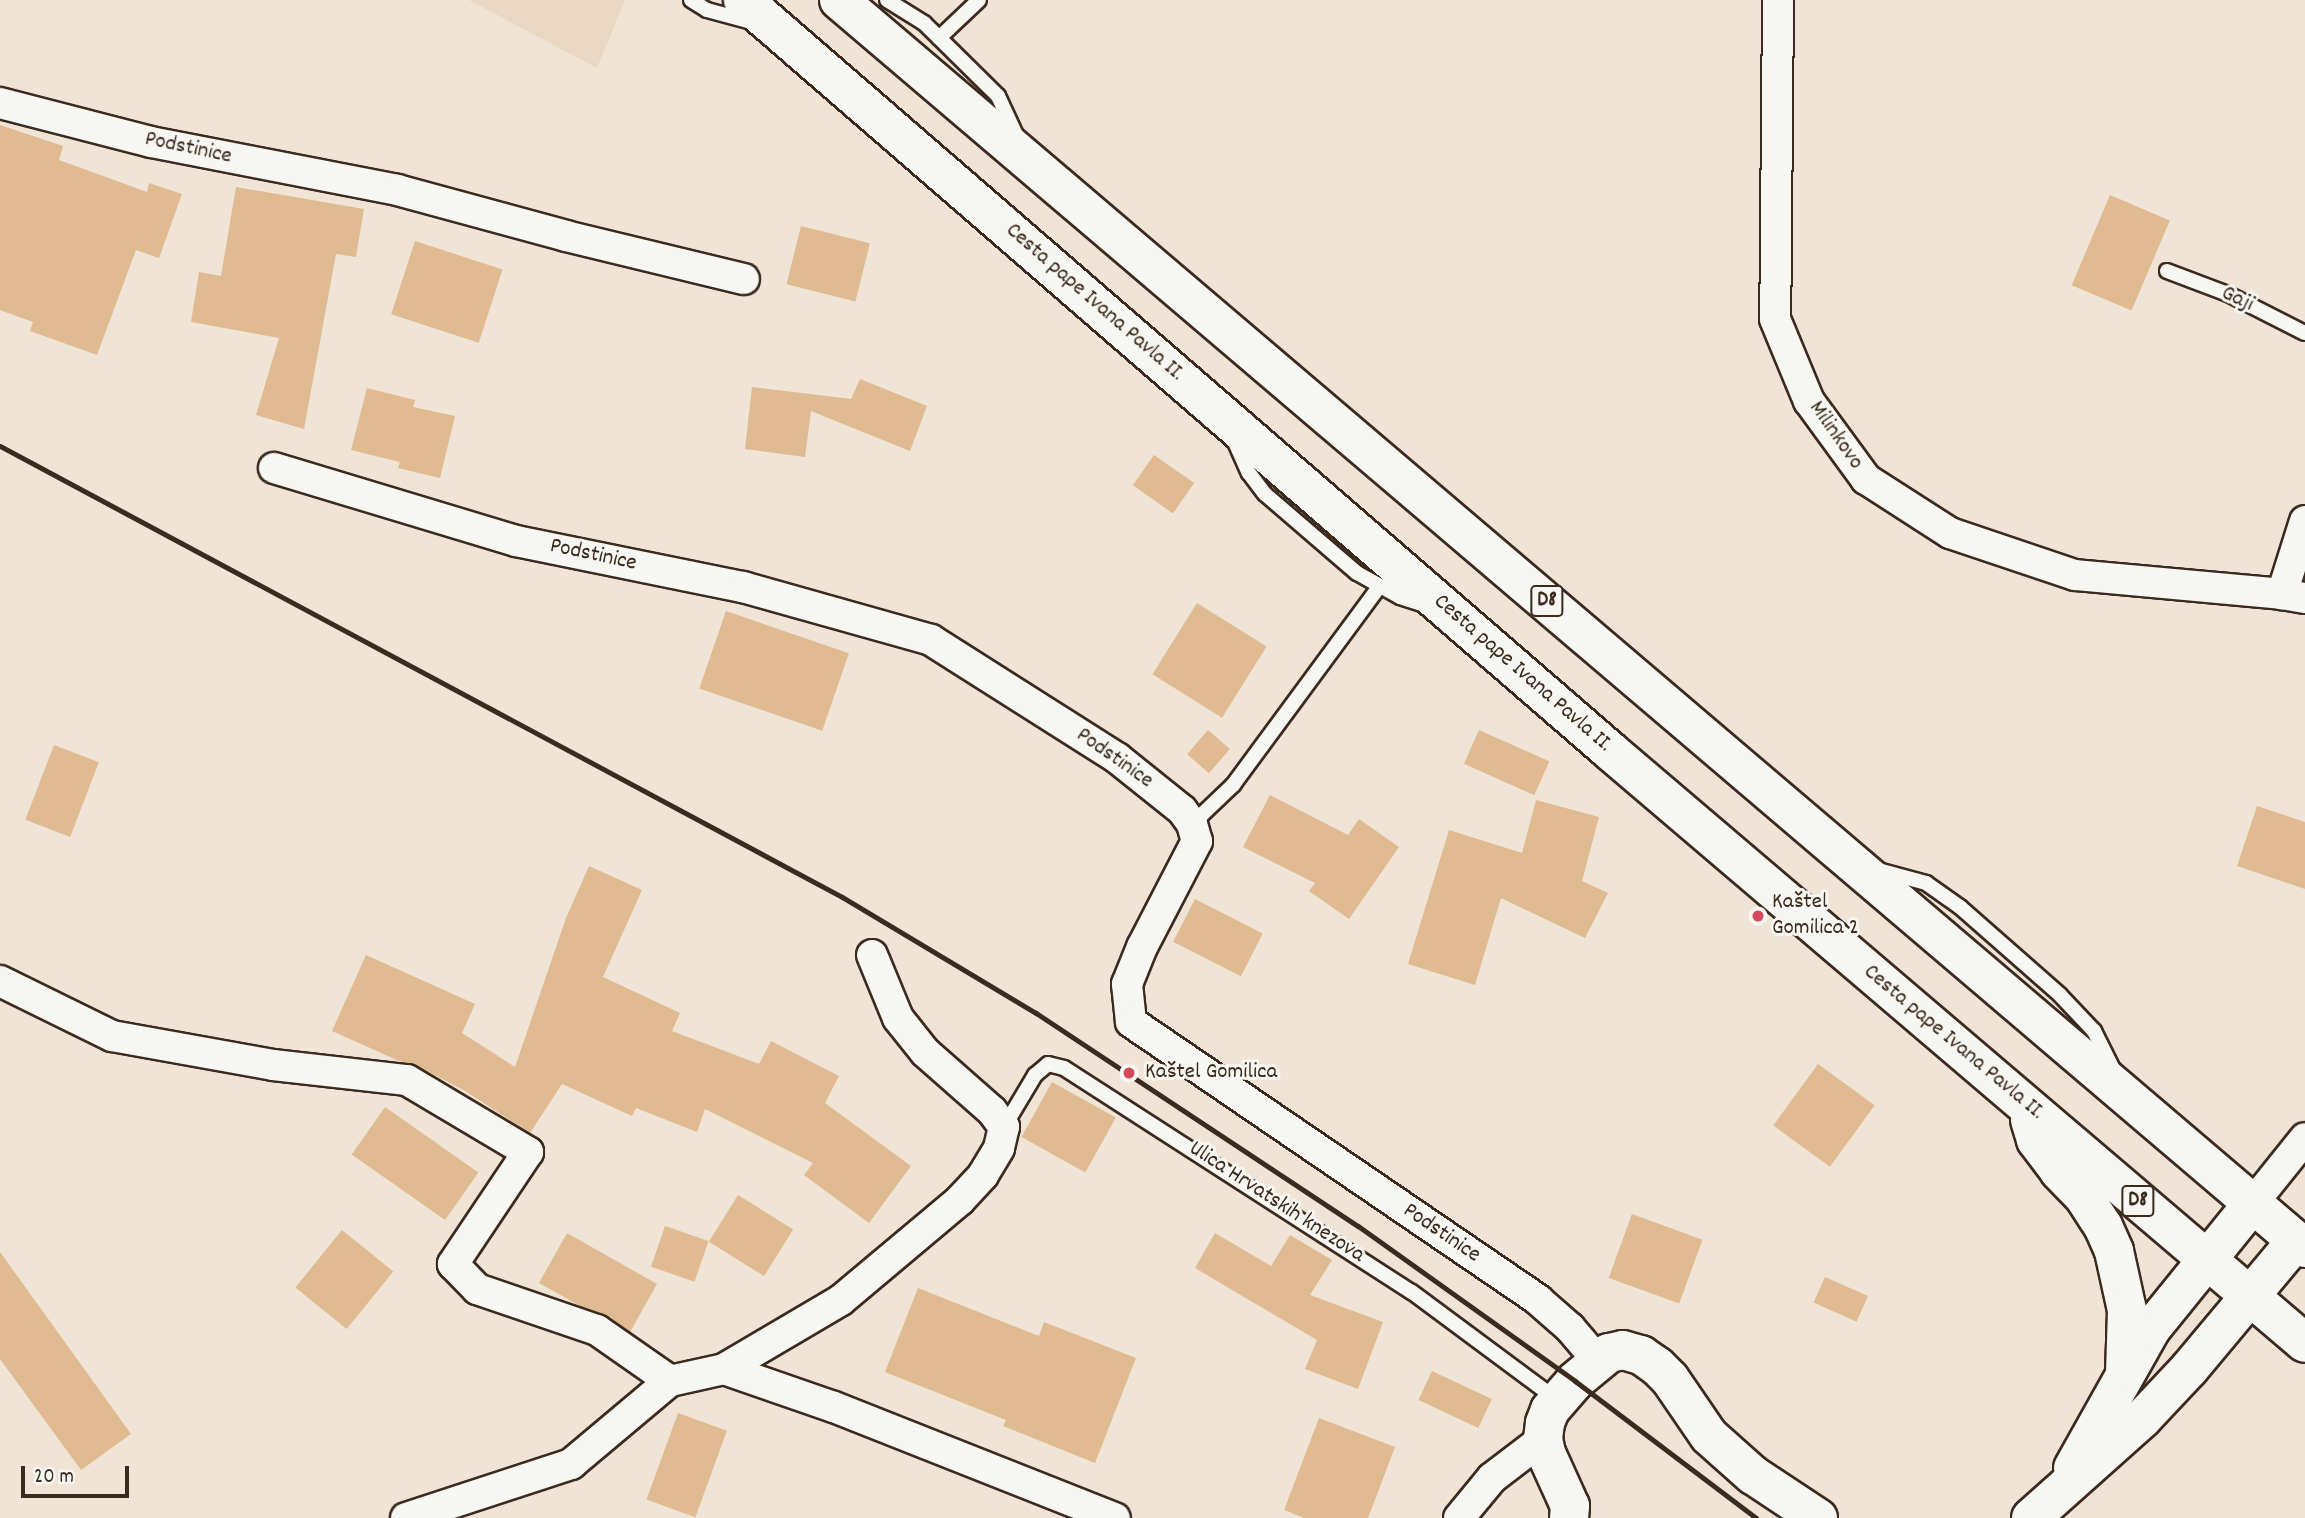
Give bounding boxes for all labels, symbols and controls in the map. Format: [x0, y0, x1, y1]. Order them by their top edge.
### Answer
street label: Podstinice [142, 126, 234, 172]
street label: Cesta pape Ivana Pavla II. [999, 218, 1189, 388]
street label: Gaji [2216, 281, 2258, 319]
street label: Milinkovo [1801, 396, 1869, 476]
street label: Podstinice [547, 533, 639, 579]
road number: D8 [1530, 584, 1564, 618]
street label: Cesta pape Ivana Pavla II. [1427, 589, 1617, 759]
street label: Podstinice [1070, 722, 1158, 796]
place label: Kaštel Gomilica 2 [1772, 889, 1859, 943]
marker: Kaštel Gomilica 2 [1750, 908, 1766, 924]
street label: Cesta pape Ivana Pavla II. [1857, 959, 2049, 1127]
place label: Kaštel Gomilica [1145, 1059, 1277, 1087]
marker: Kaštel Gomilica [1119, 1063, 1139, 1083]
street label: Ulica Hrvatskih knezova [1183, 1136, 1369, 1270]
road number: D8 [2120, 1184, 2156, 1218]
street label: Podstinice [1397, 1198, 1485, 1270]
scale bar [24, 1452, 133, 1496]
text: 20 m [34, 1463, 74, 1493]

